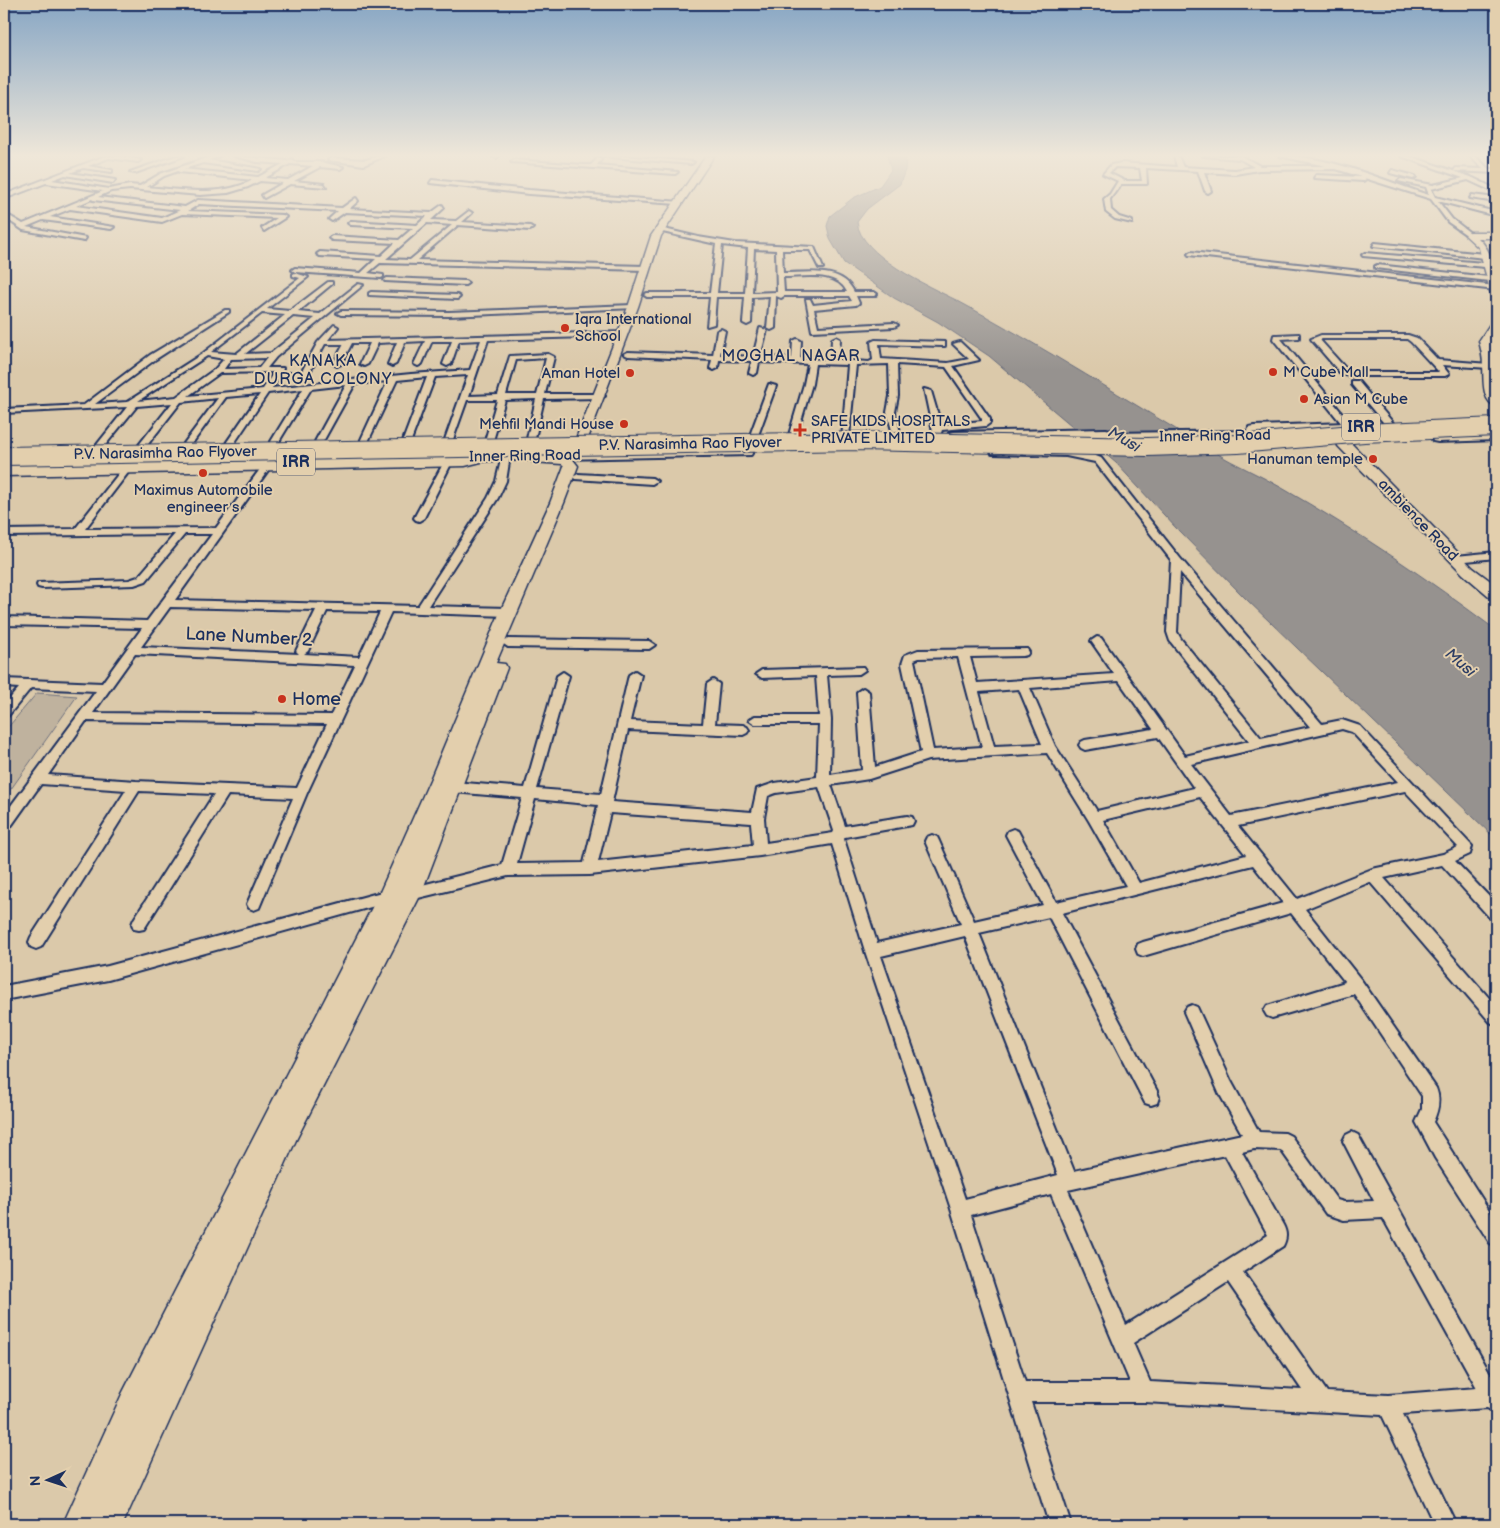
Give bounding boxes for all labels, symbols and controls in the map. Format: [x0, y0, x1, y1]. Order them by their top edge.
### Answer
place label: Iqra International School [575, 310, 692, 346]
marker: Iqra International School [559, 322, 571, 334]
district label: MOGHAL NAGAR [721, 347, 861, 366]
district label: KANAKA DURGA COLONY [254, 352, 392, 389]
place label: M Cube Mall [1283, 363, 1369, 382]
place label: Aman Hotel [542, 364, 620, 383]
marker: M Cube Mall [1267, 366, 1279, 378]
marker: Aman Hotel [624, 367, 636, 379]
place label: Asian M Cube [1314, 390, 1408, 409]
marker: Asian M Cube [1298, 393, 1310, 405]
place label: SAFE KIDS HOSPITALS PRIVATE LIMITED [811, 412, 970, 448]
road number: IRR [1342, 414, 1380, 441]
place label: Mehfil Mandi House [479, 415, 614, 434]
marker: Mehfil Mandi House [618, 418, 630, 430]
marker: SAFE KIDS HOSPITALS PRIVATE LIMITED [793, 423, 807, 437]
water label: Musi [1104, 423, 1145, 458]
street label: Inner Ring Road [1159, 426, 1271, 446]
street label: P.V. Narasimha Rao Flyover [598, 433, 782, 455]
street label: P.V. Narasimha Rao Flyover [73, 442, 257, 464]
street label: Inner Ring Road [469, 446, 581, 466]
road number: IRR [277, 448, 315, 476]
place label: Hanuman temple [1247, 450, 1363, 469]
marker: Hanuman temple [1367, 453, 1379, 465]
marker: Maximus Automobile engineer s [197, 467, 209, 479]
street label: ambience Road [1374, 475, 1462, 565]
place label: Maximus Automobile engineer s [133, 481, 273, 517]
street label: Lane Number 2 [185, 623, 313, 651]
water label: Musi [1441, 645, 1480, 682]
place label: Home [292, 689, 341, 710]
marker: Home [276, 693, 288, 705]
north arrow [22, 1456, 72, 1506]
text: N [27, 1475, 44, 1486]

